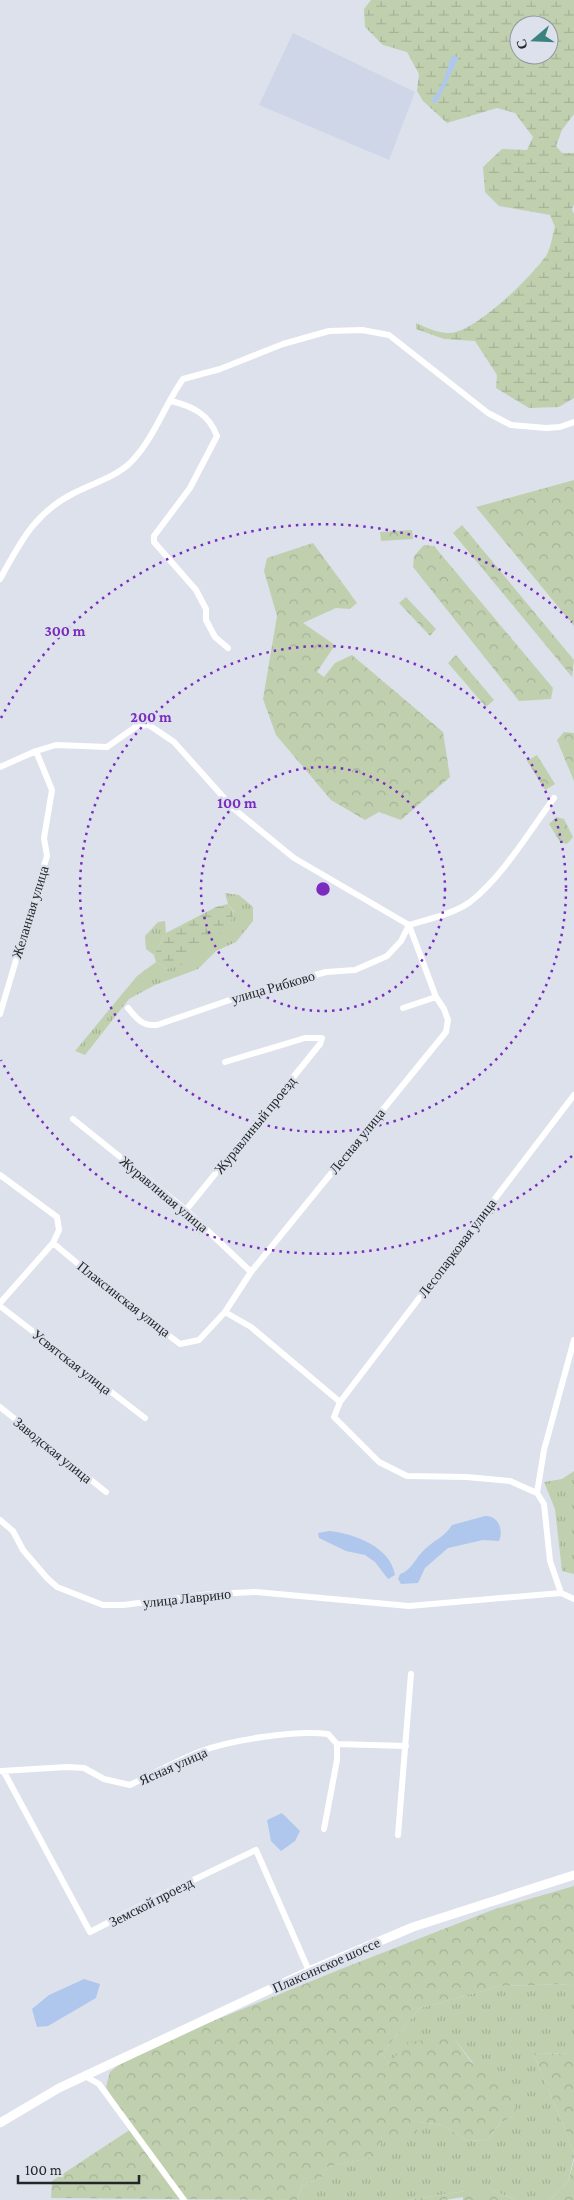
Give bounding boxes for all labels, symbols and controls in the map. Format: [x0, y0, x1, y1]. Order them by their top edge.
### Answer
north arrow [509, 15, 559, 65]
text: С [512, 37, 531, 52]
text: 300 m [44, 623, 86, 639]
text: 200 m [130, 709, 172, 725]
text: 100 m [217, 795, 257, 811]
street label: Желанная улица [8, 863, 52, 960]
centre of rings [314, 880, 332, 898]
street label: улица Рибково [229, 967, 317, 1007]
street label: Журавлиный проезд [211, 1073, 299, 1177]
street label: Лесная улица [326, 1104, 389, 1177]
street label: Журавлиная улица [117, 1152, 212, 1236]
street label: Лесопарковая улица [415, 1195, 500, 1300]
street label: Плаксинская улица [74, 1258, 174, 1341]
street label: Усвятская улица [29, 1326, 115, 1398]
street label: Заводская улица [11, 1414, 96, 1487]
street label: улица Лаврино [142, 1585, 232, 1611]
street label: Ясная улица [136, 1744, 210, 1788]
street label: Земской проезд [106, 1874, 196, 1930]
street label: Плаксинское шоссе [270, 1934, 382, 1996]
scale bar [18, 2152, 139, 2184]
text: 100 m [25, 2162, 62, 2178]

